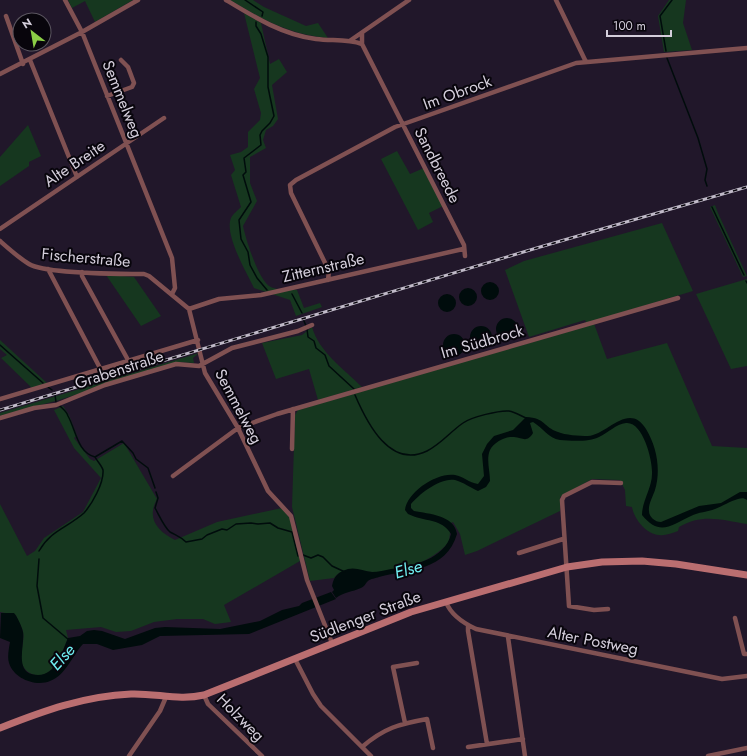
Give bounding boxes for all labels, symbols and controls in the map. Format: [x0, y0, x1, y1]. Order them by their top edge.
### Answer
north arrow [12, 12, 52, 52]
scale bar [607, 12, 671, 38]
text: N [19, 14, 35, 33]
text: 100 m [613, 17, 646, 35]
street label: Semmelweg [97, 57, 149, 141]
street label: Im Obrock [420, 69, 496, 116]
street label: Sandbreede [409, 123, 466, 207]
street label: Alte Breite [39, 134, 110, 192]
street label: Fischerstraße [41, 242, 131, 273]
street label: Zitternstraße [280, 247, 366, 288]
street label: Im Südbrock [438, 318, 527, 364]
street label: Grabenstraße [72, 344, 167, 395]
street label: Semmelweg [209, 365, 268, 448]
water label: Else [391, 553, 425, 584]
street label: Südlenger Straße [306, 585, 424, 648]
street label: Alter Postweg [546, 620, 640, 661]
water label: Else [44, 638, 81, 675]
street label: Holzweg [211, 688, 270, 747]

